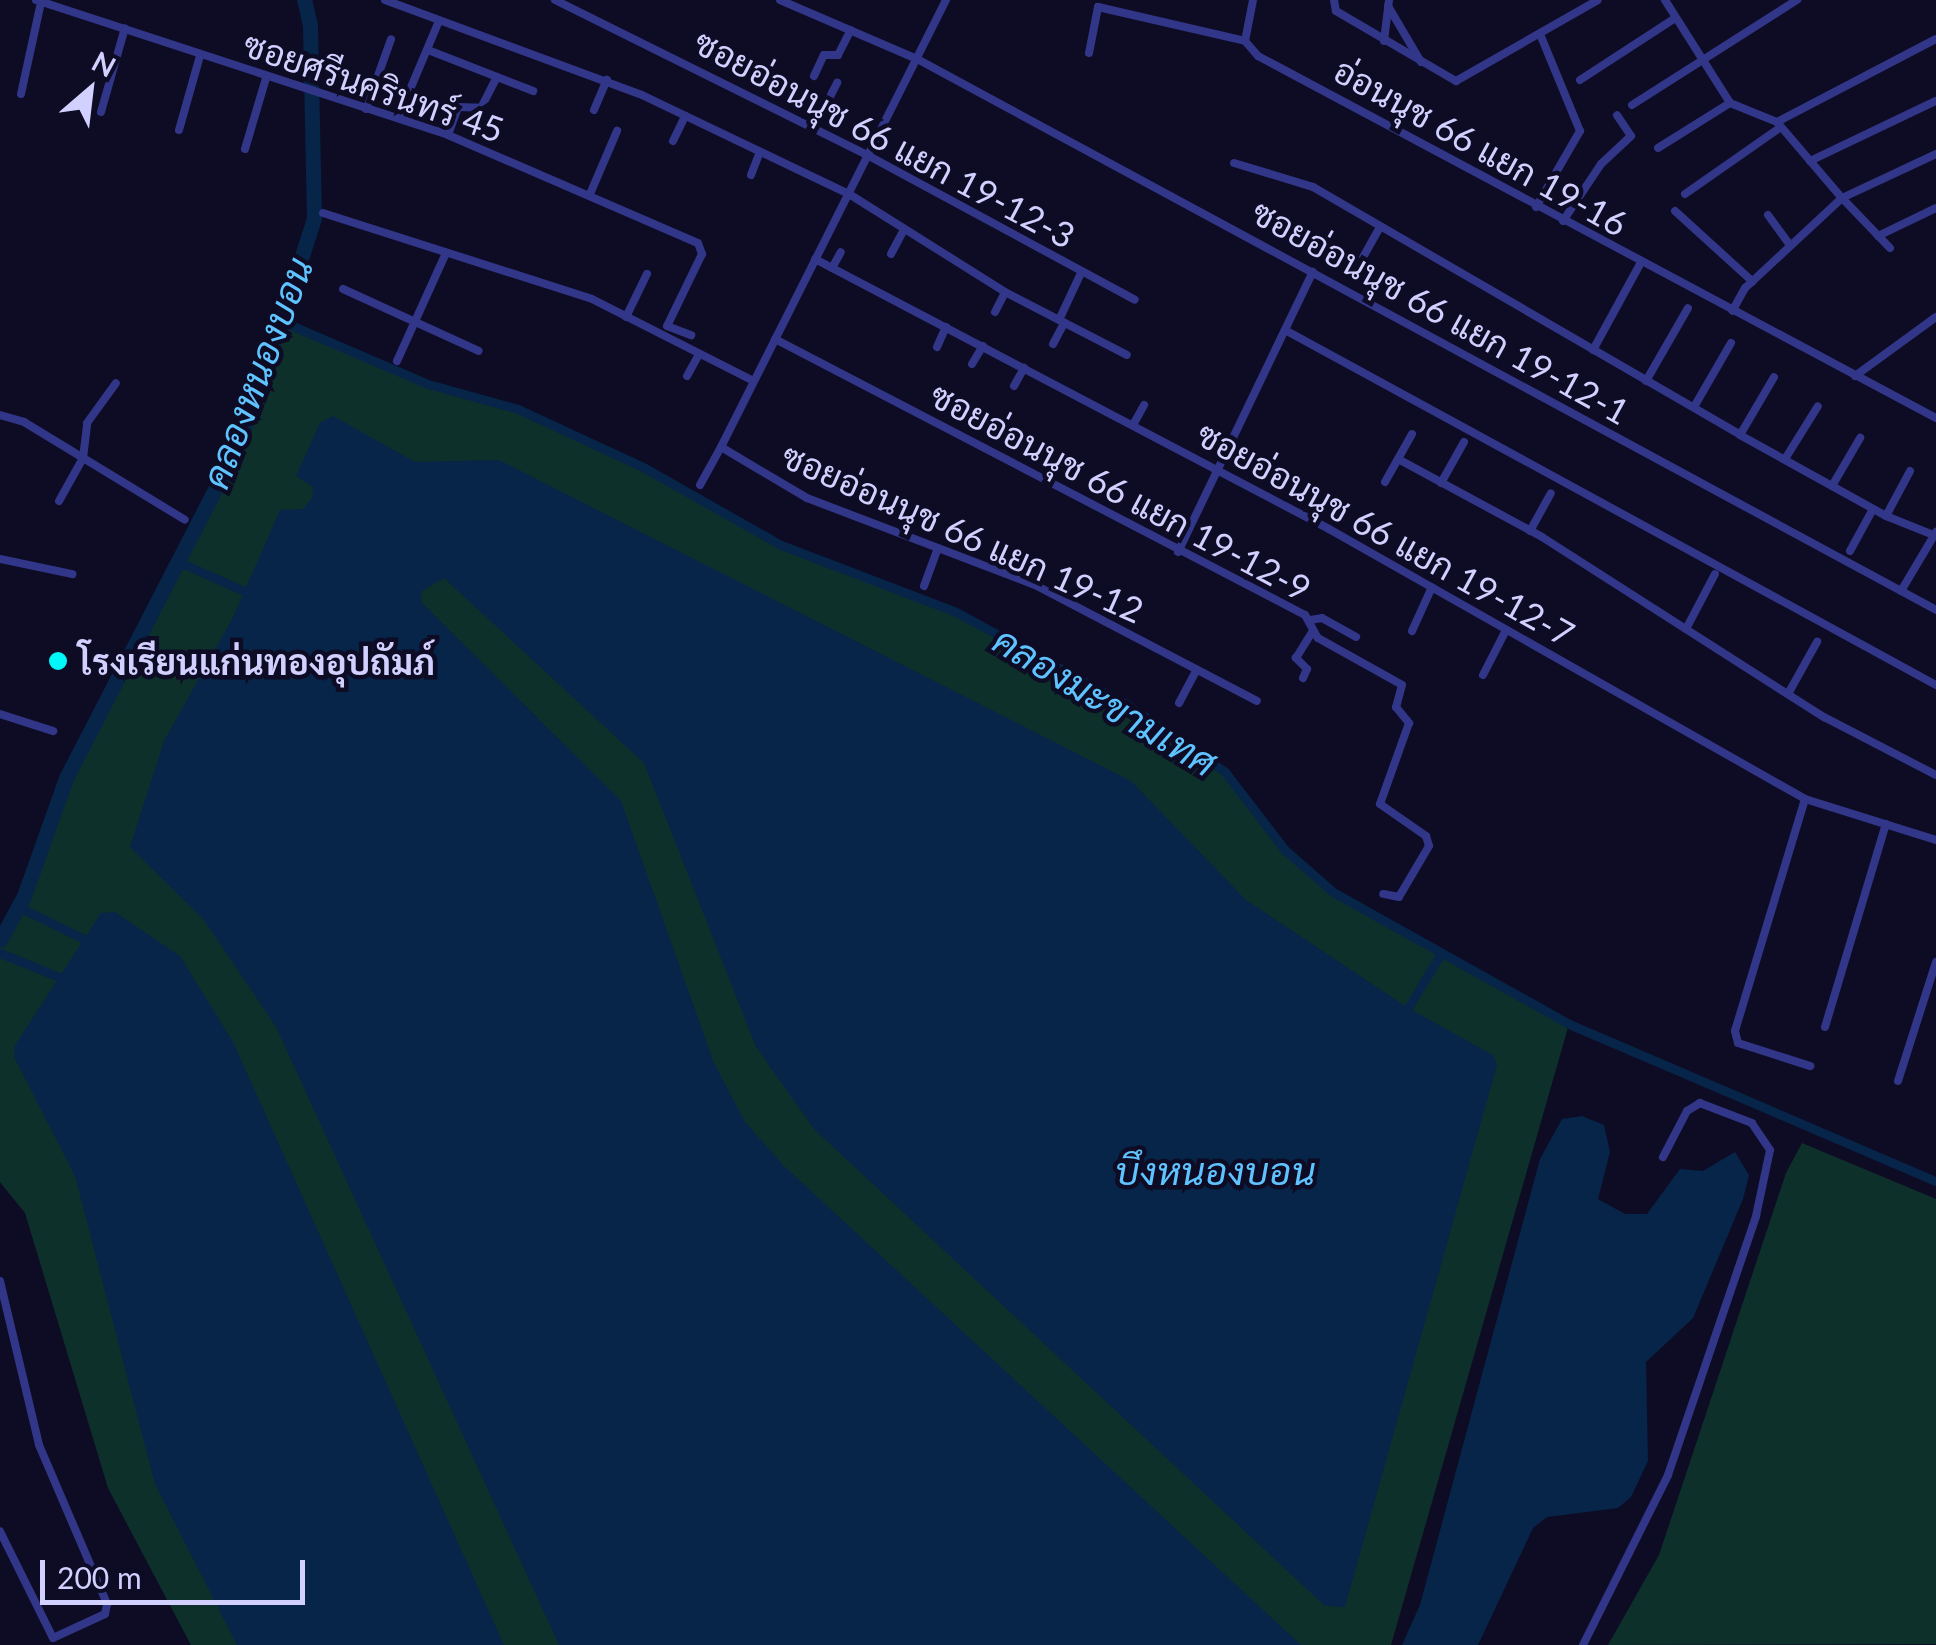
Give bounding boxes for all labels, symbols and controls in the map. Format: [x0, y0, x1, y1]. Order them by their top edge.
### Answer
street label: ซอยอ่อนนุช 66 แยก 19-12-3 [688, 20, 1082, 256]
street label: ซอยศรีนครินทร์ 45 [238, 22, 510, 150]
north arrow [40, 40, 140, 140]
text: N [87, 43, 122, 84]
street label: อ่อนนุช 66 แยก 19-16 [1327, 48, 1635, 244]
street label: ซอยอ่อนนุช 66 แยก 19-12-1 [1245, 190, 1637, 432]
water label: คลองหนองบอน [192, 251, 322, 495]
street label: ซอยอ่อนนุช 66 แยก 19-12-9 [924, 373, 1318, 609]
street label: ซอยอ่อนนุช 66 แยก 19-12-7 [1190, 412, 1582, 654]
street label: ซอยอ่อนนุช 66 แยก 19-12 [776, 433, 1150, 631]
water label: คลองมะขามเทศ [985, 617, 1225, 785]
place label: โรงเรียนแก่นทองอุปถัมภ์ [78, 640, 435, 682]
marker: โรงเรียนแก่นทองอุปถัมภ์ [47, 650, 69, 672]
water label: บึงหนองบอน [1115, 1148, 1315, 1194]
scale bar [45, 1540, 310, 1602]
text: 200 m [57, 1559, 142, 1595]

